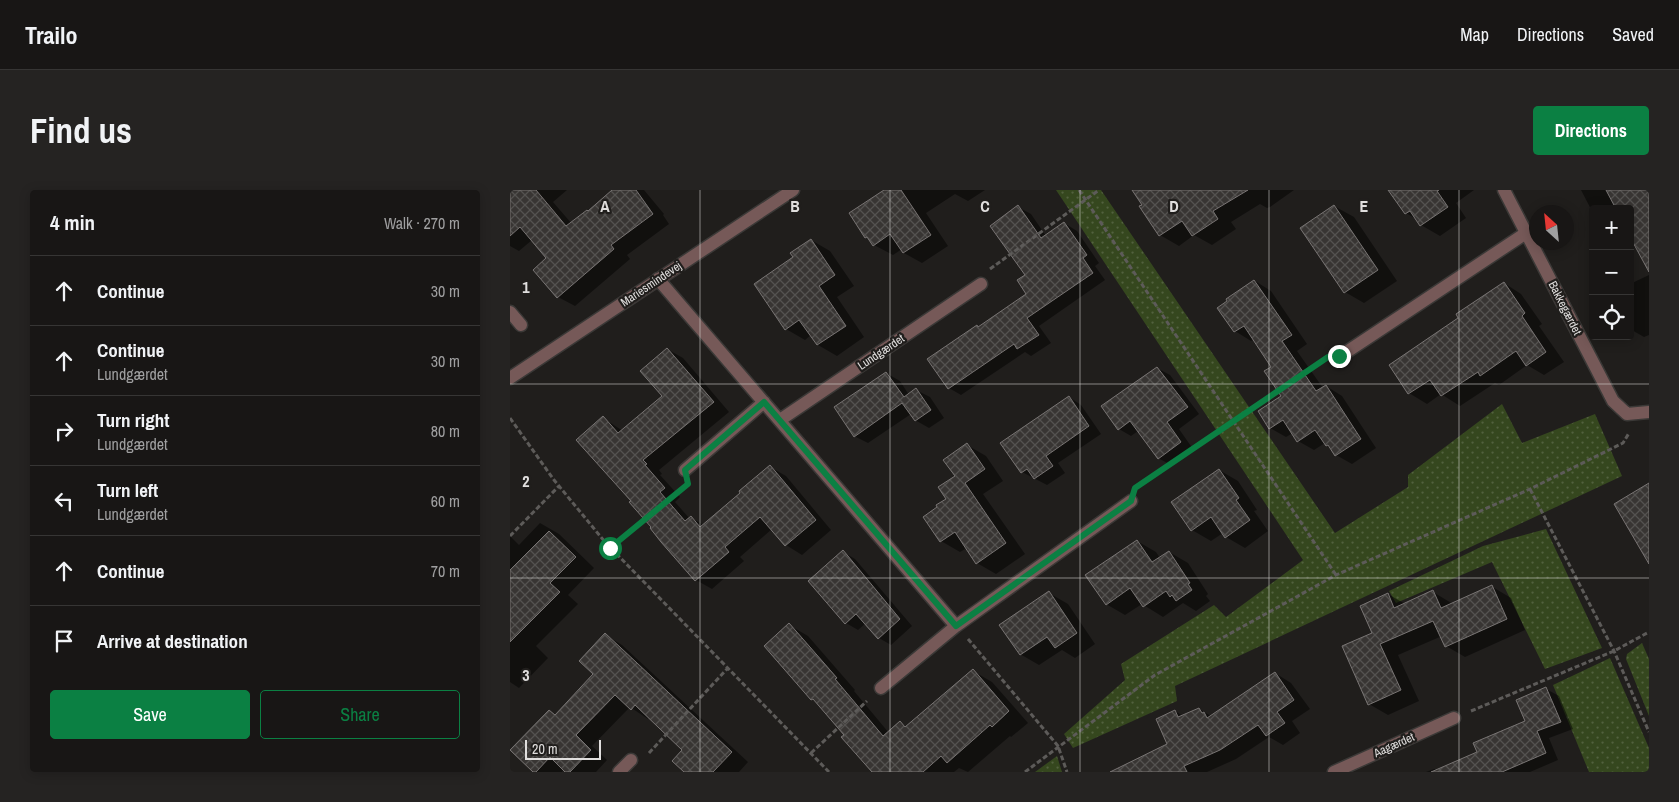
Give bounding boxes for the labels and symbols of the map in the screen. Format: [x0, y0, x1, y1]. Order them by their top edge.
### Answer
text: A [600, 195, 610, 217]
text: B [790, 195, 800, 217]
text: C [980, 195, 990, 217]
text: D [1169, 195, 1179, 217]
text: E [1360, 195, 1369, 217]
north arrow [1529, 205, 1574, 250]
street label: Mariesmindevej [618, 258, 684, 310]
text: 1 [522, 276, 530, 298]
street label: Bakkegærdet [1545, 278, 1586, 338]
street label: Lundgærdet [855, 330, 908, 373]
route end [1328, 345, 1351, 368]
text: 2 [522, 470, 530, 492]
route start [599, 537, 622, 560]
text: 3 [522, 664, 530, 686]
street label: Aagærdet [1370, 729, 1417, 762]
scale bar [525, 737, 601, 760]

